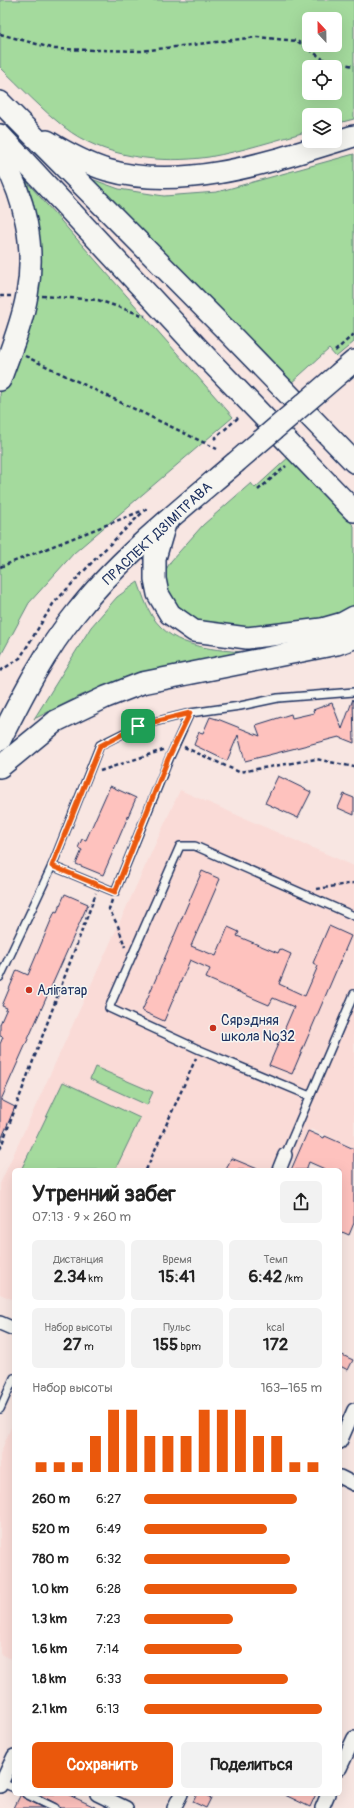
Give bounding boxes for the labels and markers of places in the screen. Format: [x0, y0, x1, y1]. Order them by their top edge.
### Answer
pin [121, 709, 155, 743]
place label: Алігатар [37, 982, 88, 999]
marker: Алігатар [24, 985, 34, 995]
place label: Сярэдняя школа №32 [221, 1012, 295, 1045]
marker: Сярэдняя школа №32 [208, 1023, 218, 1033]

